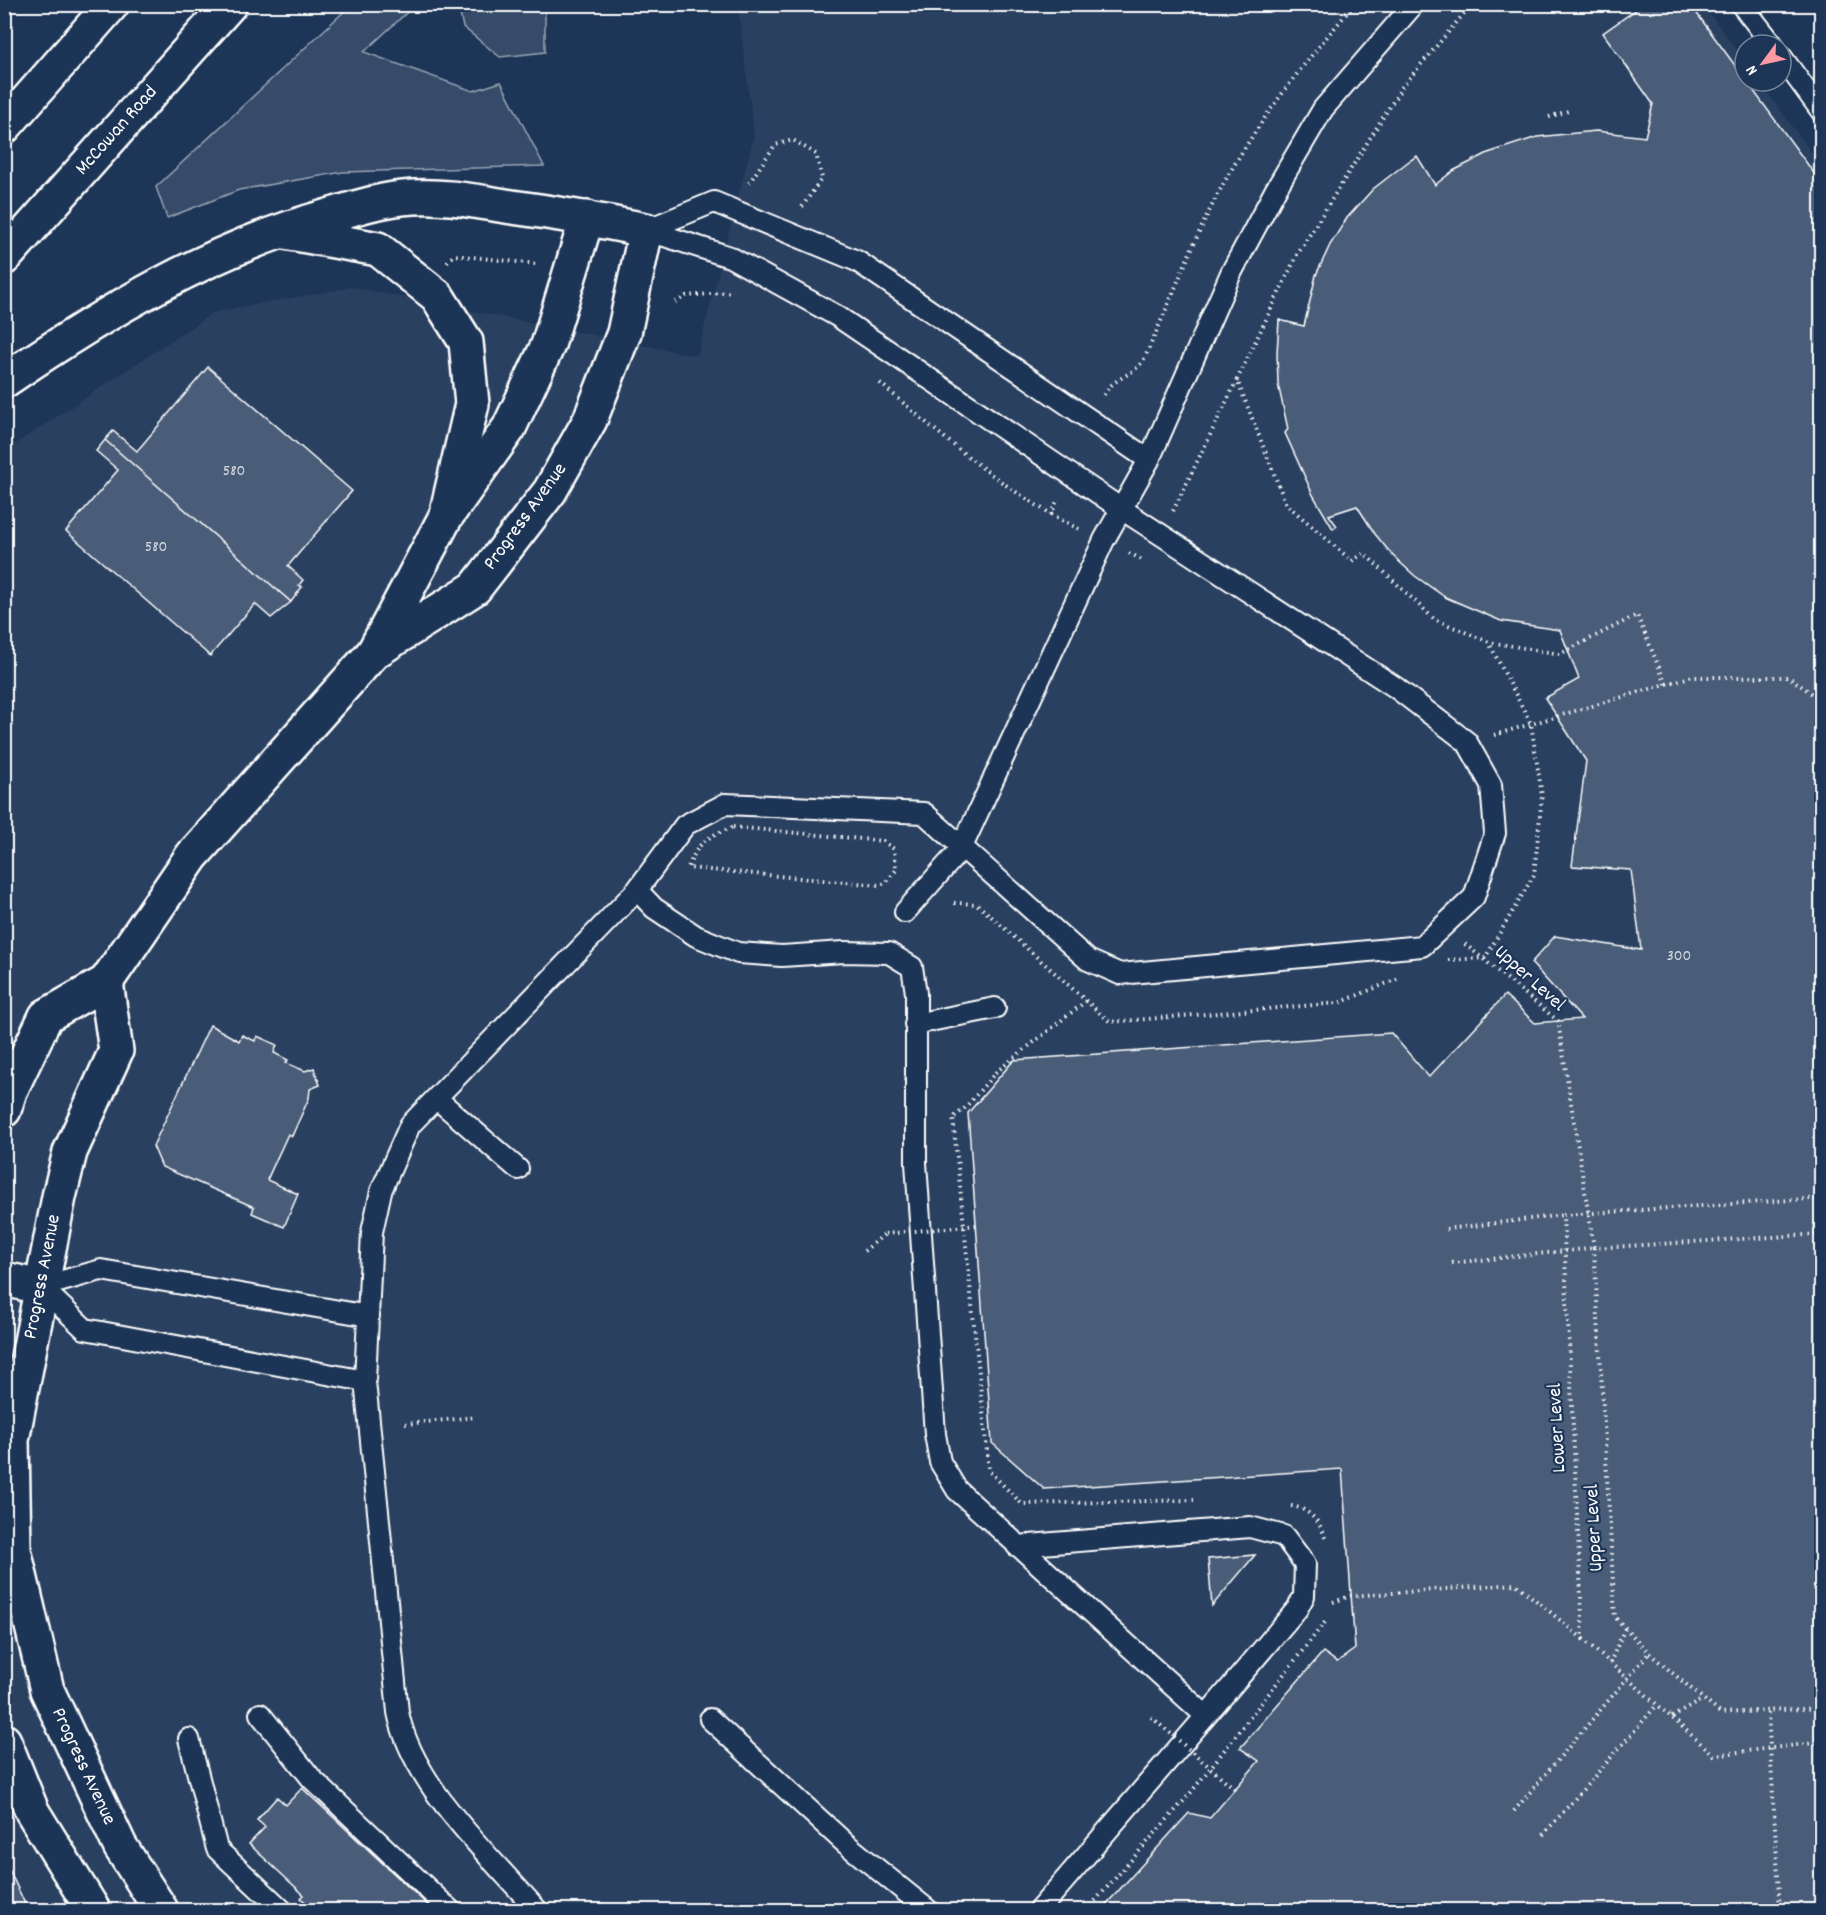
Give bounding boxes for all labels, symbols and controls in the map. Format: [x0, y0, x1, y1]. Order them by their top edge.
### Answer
north arrow [1733, 33, 1793, 93]
text: N [1741, 60, 1764, 79]
street label: McCowan Road [69, 80, 165, 182]
street label: Progress Avenue [477, 457, 575, 576]
house number: 580 [223, 460, 245, 483]
house number: 580 [145, 536, 167, 559]
street label: Upper Level [1487, 939, 1571, 1019]
house number: 300 [1667, 945, 1691, 968]
street label: Progress Avenue [17, 1212, 69, 1342]
street label: Lower Level [1542, 1382, 1574, 1473]
street label: Upper Level [1579, 1483, 1611, 1573]
street label: Progress Avenue [43, 1703, 122, 1830]

